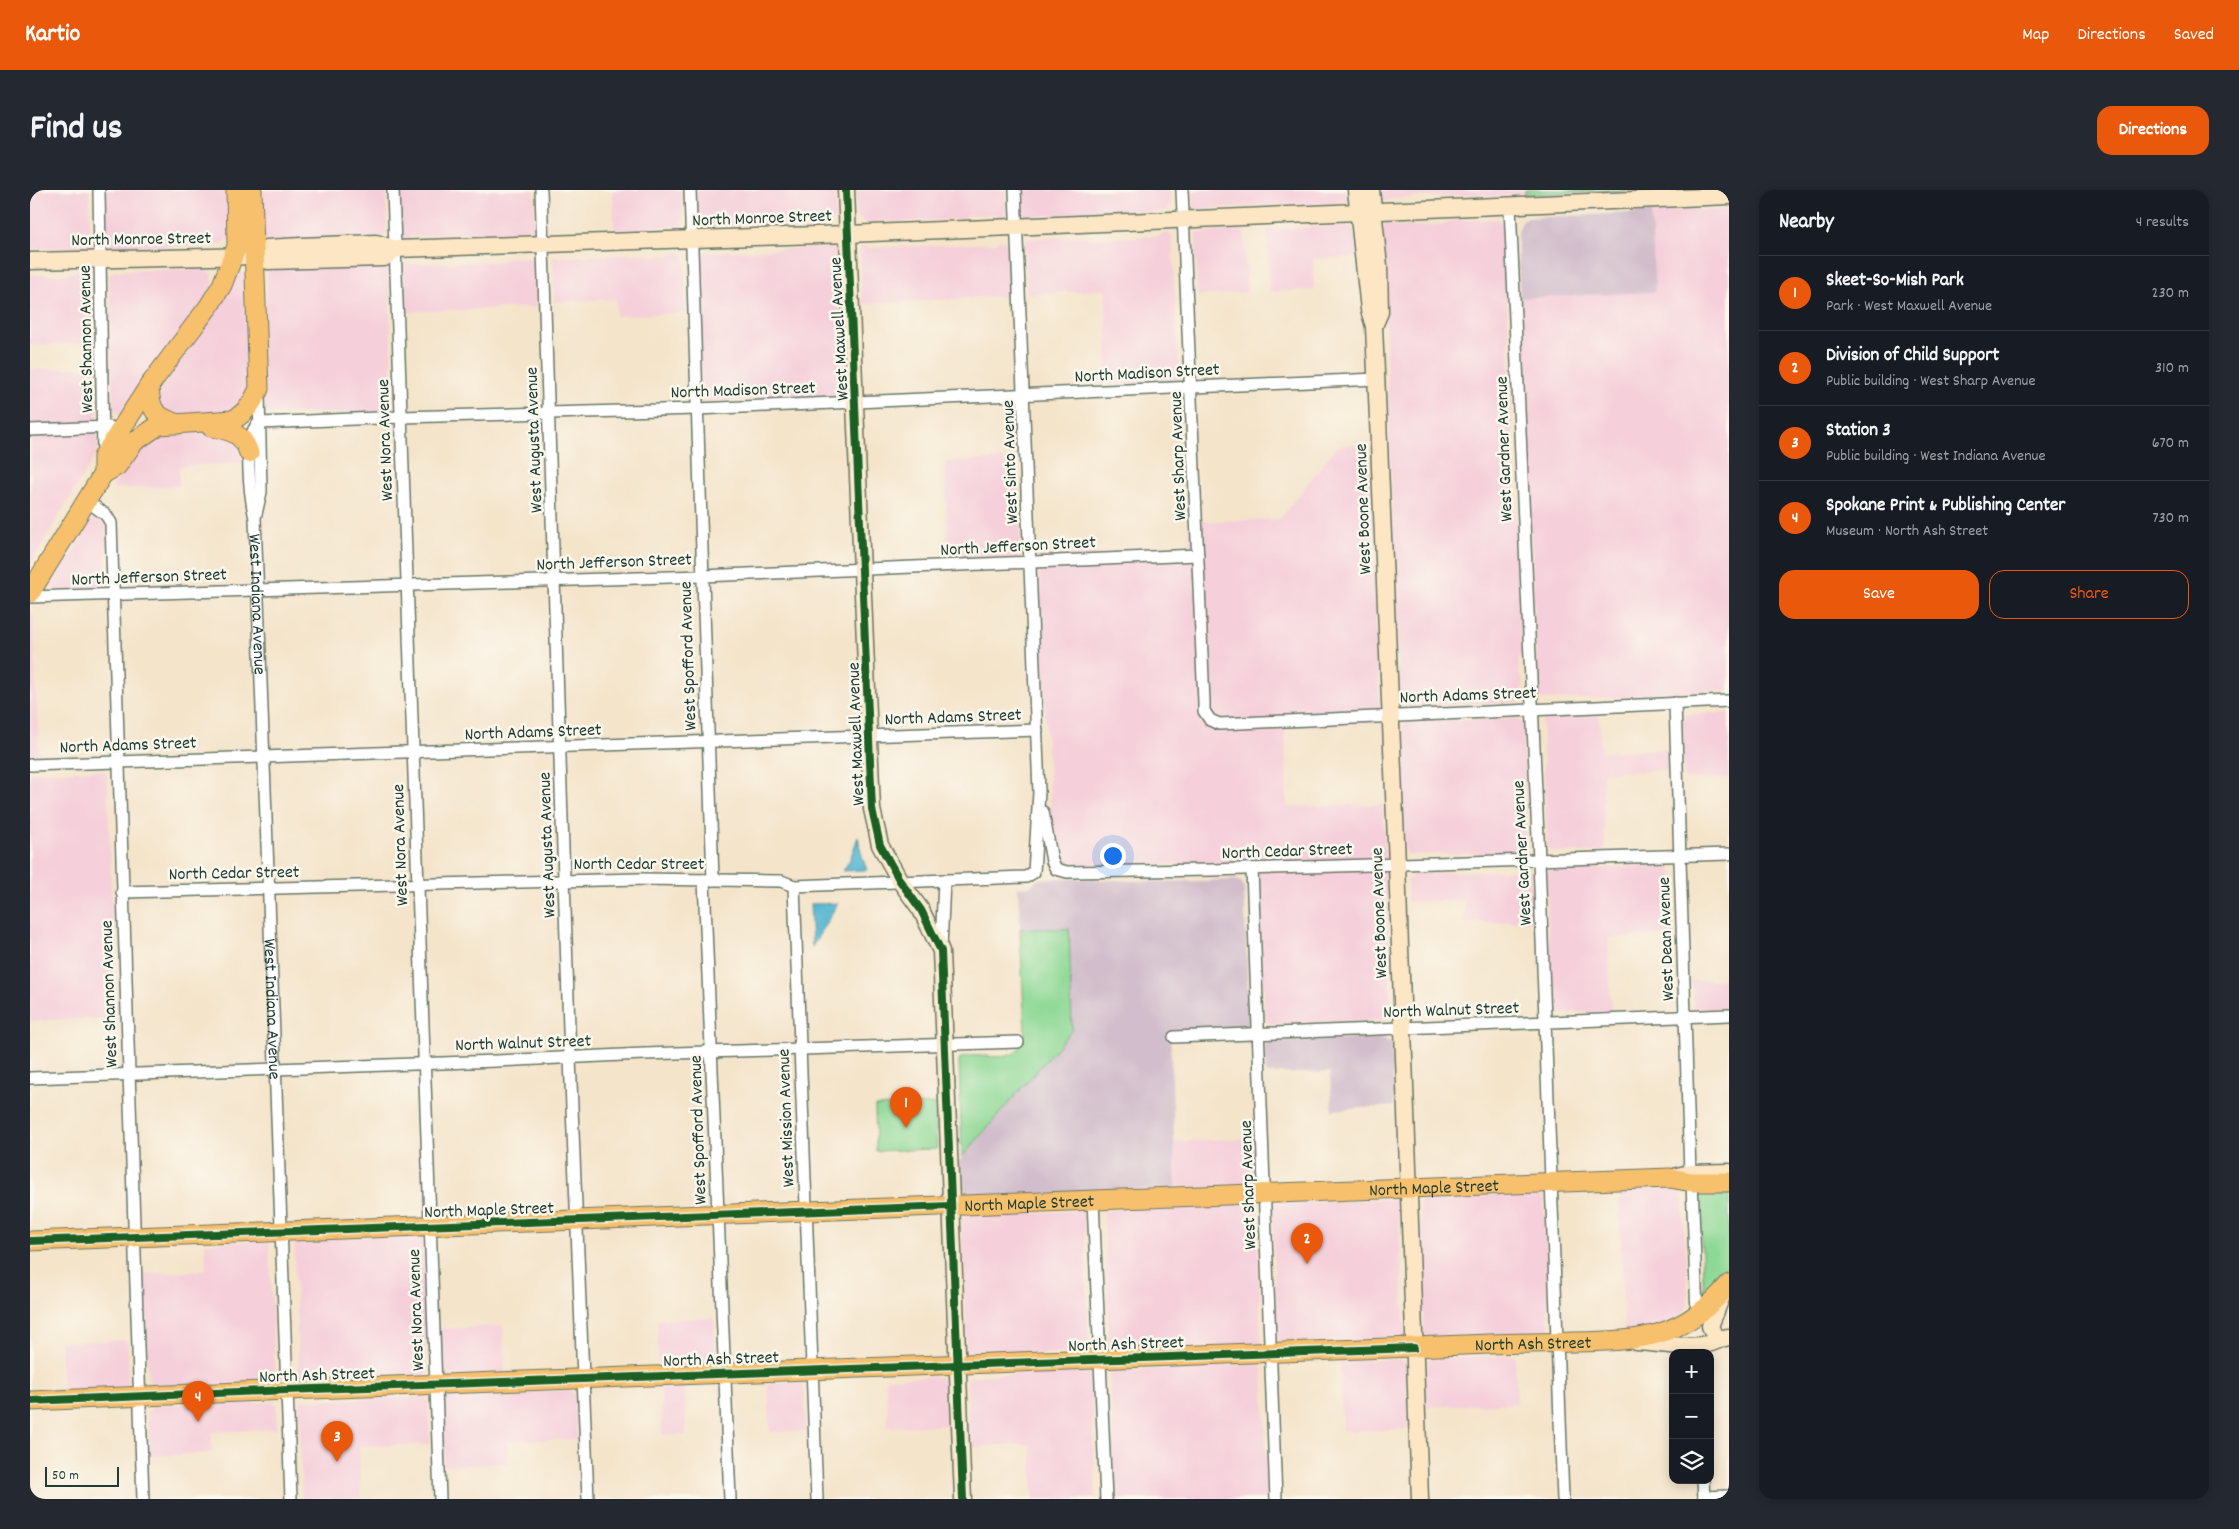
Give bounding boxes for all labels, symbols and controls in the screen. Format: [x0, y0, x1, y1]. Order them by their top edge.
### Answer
text: Kartio [25, 18, 80, 52]
text: Map [2022, 23, 2049, 48]
text: Directions [2077, 23, 2146, 48]
text: Saved [2174, 23, 2214, 48]
text: Find us [30, 105, 122, 155]
button: Directions [2097, 106, 2209, 155]
street label: North Monroe Street [692, 205, 833, 234]
text: Nearby [1779, 208, 1834, 238]
text: 4 results [2136, 211, 2189, 234]
street label: North Monroe Street [71, 227, 212, 254]
street label: West Maxwell Avenue [824, 256, 857, 401]
street label: West Shannon Avenue [74, 265, 101, 413]
text: Skeet-So-Mish Park [1826, 268, 1964, 295]
text: 1 [1793, 282, 1797, 305]
text: 230 m [2152, 282, 2189, 305]
text: Park · West Maxwell Avenue [1826, 295, 1992, 318]
text: Division of Child Support [1826, 343, 1999, 370]
text: 2 [1792, 357, 1799, 380]
text: 310 m [2155, 357, 2189, 380]
street label: North Madison Street [1074, 358, 1221, 391]
street label: West Augusta Avenue [520, 367, 551, 513]
text: Public building · West Sharp Avenue [1826, 370, 2035, 393]
street label: North Madison Street [670, 376, 816, 407]
street label: West Gardner Avenue [1490, 376, 1521, 522]
street label: West Nora Avenue [372, 378, 401, 501]
street label: West Sharp Avenue [1165, 391, 1194, 521]
street label: West Sinto Avenue [997, 399, 1026, 524]
text: Station 3 [1826, 418, 1891, 445]
text: 3 [1791, 432, 1799, 455]
text: 670 m [2152, 432, 2189, 455]
street label: West Boone Avenue [1350, 443, 1379, 575]
text: Public building · West Indiana Avenue [1826, 445, 2045, 468]
text: Spokane Print & Publishing Center [1826, 493, 2065, 520]
text: 4 [1792, 507, 1798, 530]
text: 730 m [2152, 507, 2189, 530]
text: Museum · North Ash Street [1826, 520, 1988, 543]
street label: North Jefferson Street [940, 531, 1097, 564]
street label: West Indiana Avenue [241, 533, 271, 675]
street label: North Jefferson Street [536, 548, 693, 579]
street label: North Jefferson Street [71, 563, 228, 594]
button: Save [1779, 570, 1979, 619]
button: Share [1989, 570, 2189, 619]
street label: West Spofford Avenue [674, 581, 705, 731]
street label: West Maxwell Avenue [842, 662, 872, 806]
street label: North Adams Street [1399, 682, 1537, 711]
street label: North Adams Street [884, 704, 1022, 733]
street label: North Adams Street [464, 719, 602, 748]
street label: North Adams Street [59, 732, 197, 761]
street label: West Augusta Avenue [533, 772, 564, 918]
street label: West Gardner Avenue [1507, 779, 1540, 926]
street label: West Nora Avenue [387, 783, 416, 906]
street label: North Cedar Street [1221, 838, 1353, 867]
your location [1100, 843, 1126, 869]
street label: West Boone Avenue [1366, 847, 1395, 979]
street label: North Cedar Street [574, 853, 705, 878]
street label: North Cedar Street [168, 861, 300, 888]
street label: West Dean Avenue [1653, 876, 1682, 1001]
street label: West Shannon Avenue [95, 920, 126, 1068]
street label: West Indiana Avenue [255, 938, 286, 1080]
street label: North Walnut Street [1383, 997, 1520, 1026]
street label: North Walnut Street [455, 1030, 592, 1059]
street label: West Mission Avenue [773, 1048, 802, 1188]
street label: West Spofford Avenue [684, 1055, 715, 1205]
pin: 1 [890, 1087, 922, 1128]
street label: West Sharp Avenue [1235, 1120, 1264, 1250]
street label: North Maple Street [1369, 1175, 1500, 1205]
street label: North Maple Street [964, 1190, 1095, 1220]
street label: North Maple Street [424, 1197, 555, 1226]
pin: 2 [1291, 1223, 1323, 1264]
street label: West Nora Avenue [403, 1248, 432, 1371]
street label: North Ash Street [1068, 1331, 1185, 1360]
street label: North Ash Street [1474, 1332, 1592, 1360]
street label: North Ash Street [663, 1346, 780, 1375]
map controls [1669, 1349, 1714, 1484]
button: + [1669, 1349, 1714, 1394]
street label: North Ash Street [259, 1362, 376, 1391]
pin: 4 [182, 1381, 214, 1422]
button: − [1669, 1394, 1714, 1439]
pin: 3 [321, 1421, 353, 1462]
button: layers [1669, 1439, 1714, 1484]
scale bar [45, 1464, 119, 1487]
text: 50 m [52, 1466, 79, 1486]

